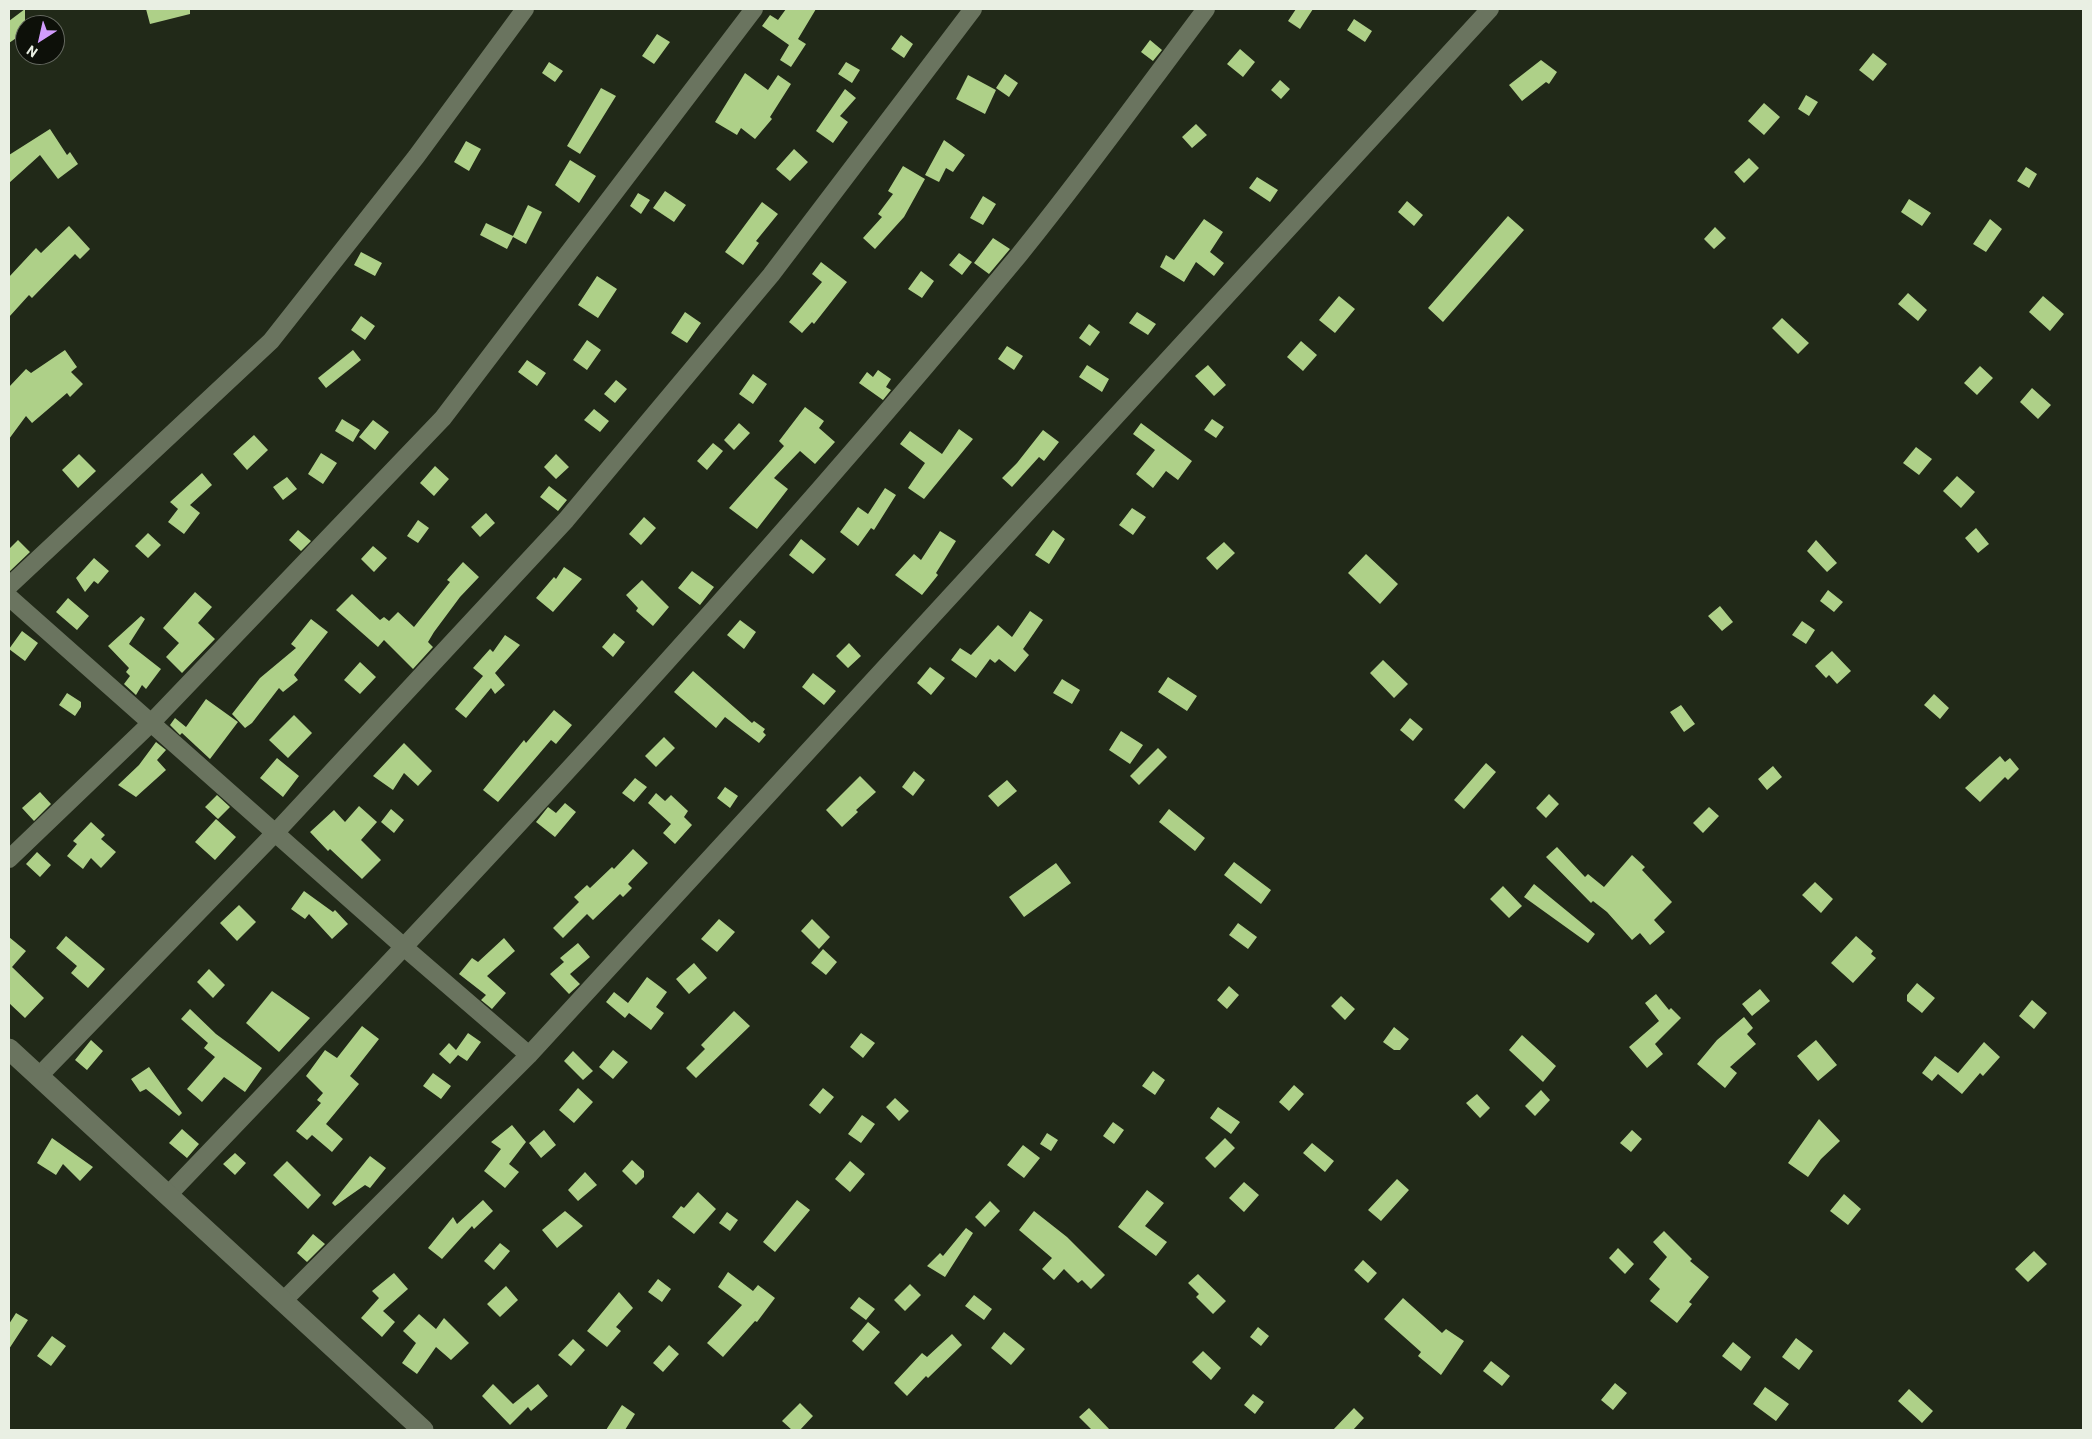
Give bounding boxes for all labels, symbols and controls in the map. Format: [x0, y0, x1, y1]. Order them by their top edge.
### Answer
north arrow [15, 15, 65, 65]
text: N [23, 42, 40, 62]

